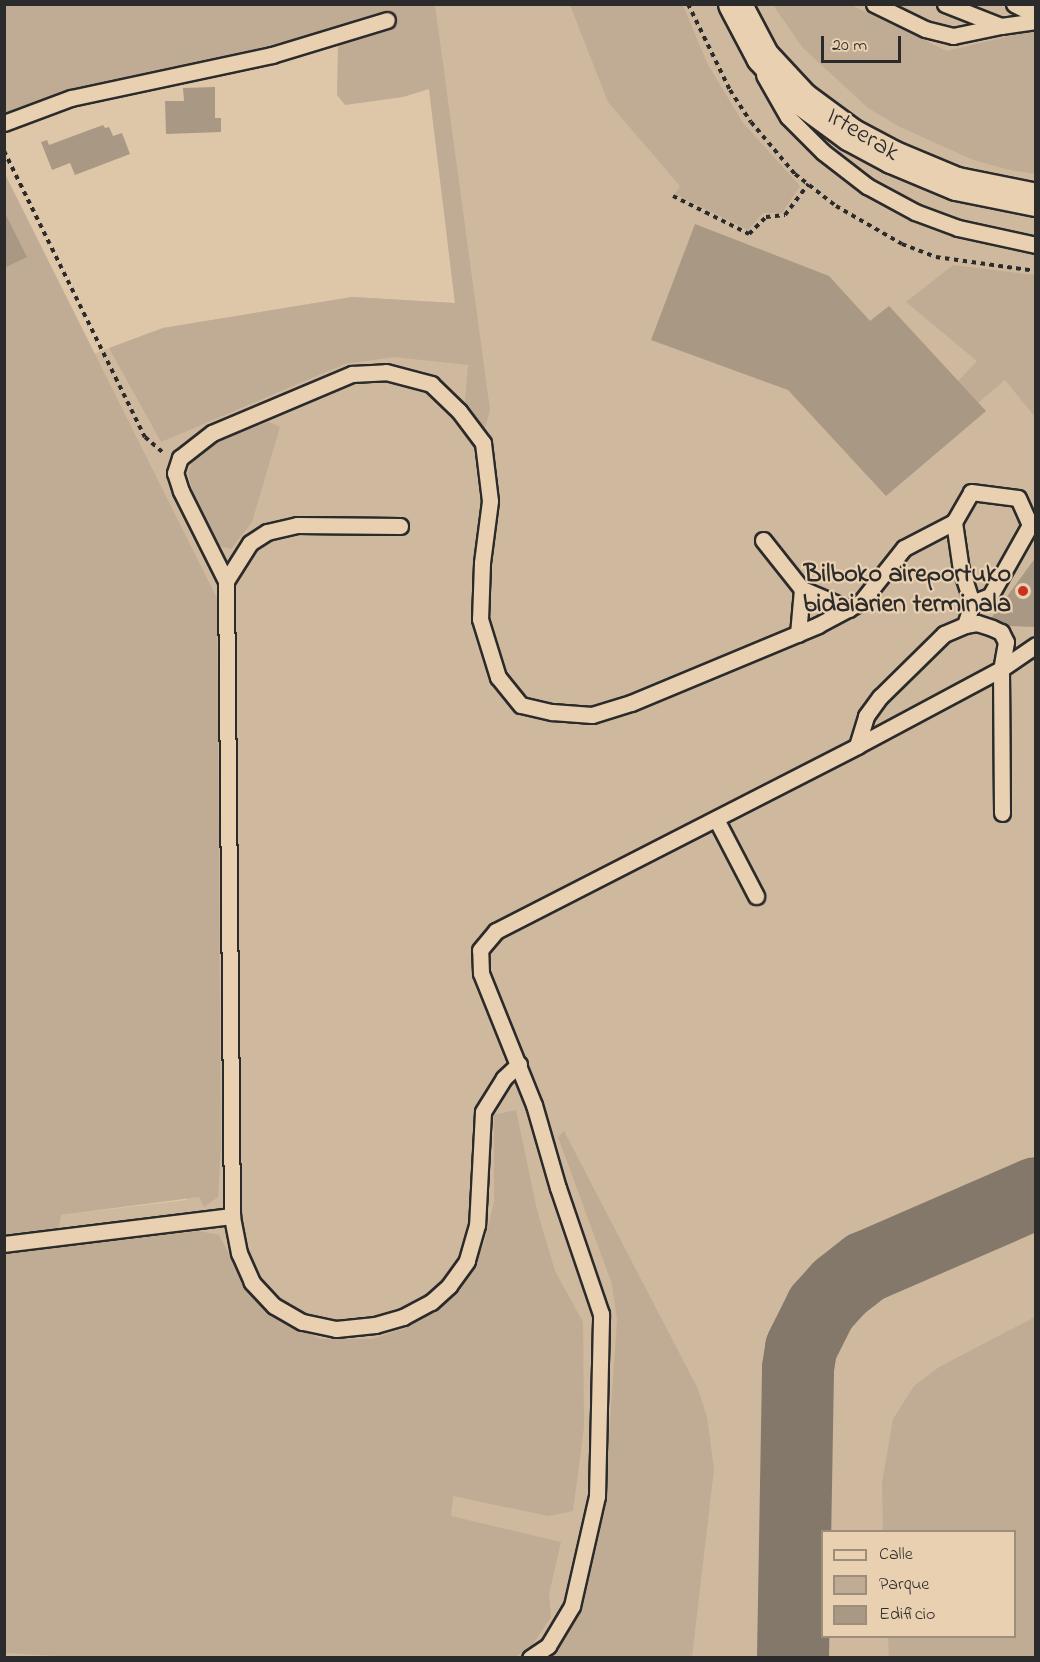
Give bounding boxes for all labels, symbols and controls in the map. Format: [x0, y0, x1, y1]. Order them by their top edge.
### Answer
scale bar [824, 24, 904, 62]
text: 20 m [832, 33, 867, 59]
street label: Irteerak [820, 102, 904, 170]
place label: Bilboko aireportuko bidaiarien terminala [803, 560, 1011, 622]
marker: Bilboko aireportuko bidaiarien terminala [1016, 584, 1030, 598]
legend [821, 1530, 1016, 1638]
text: Calle [879, 1542, 913, 1568]
text: Parque [879, 1572, 929, 1598]
text: Edificio [879, 1602, 935, 1628]

